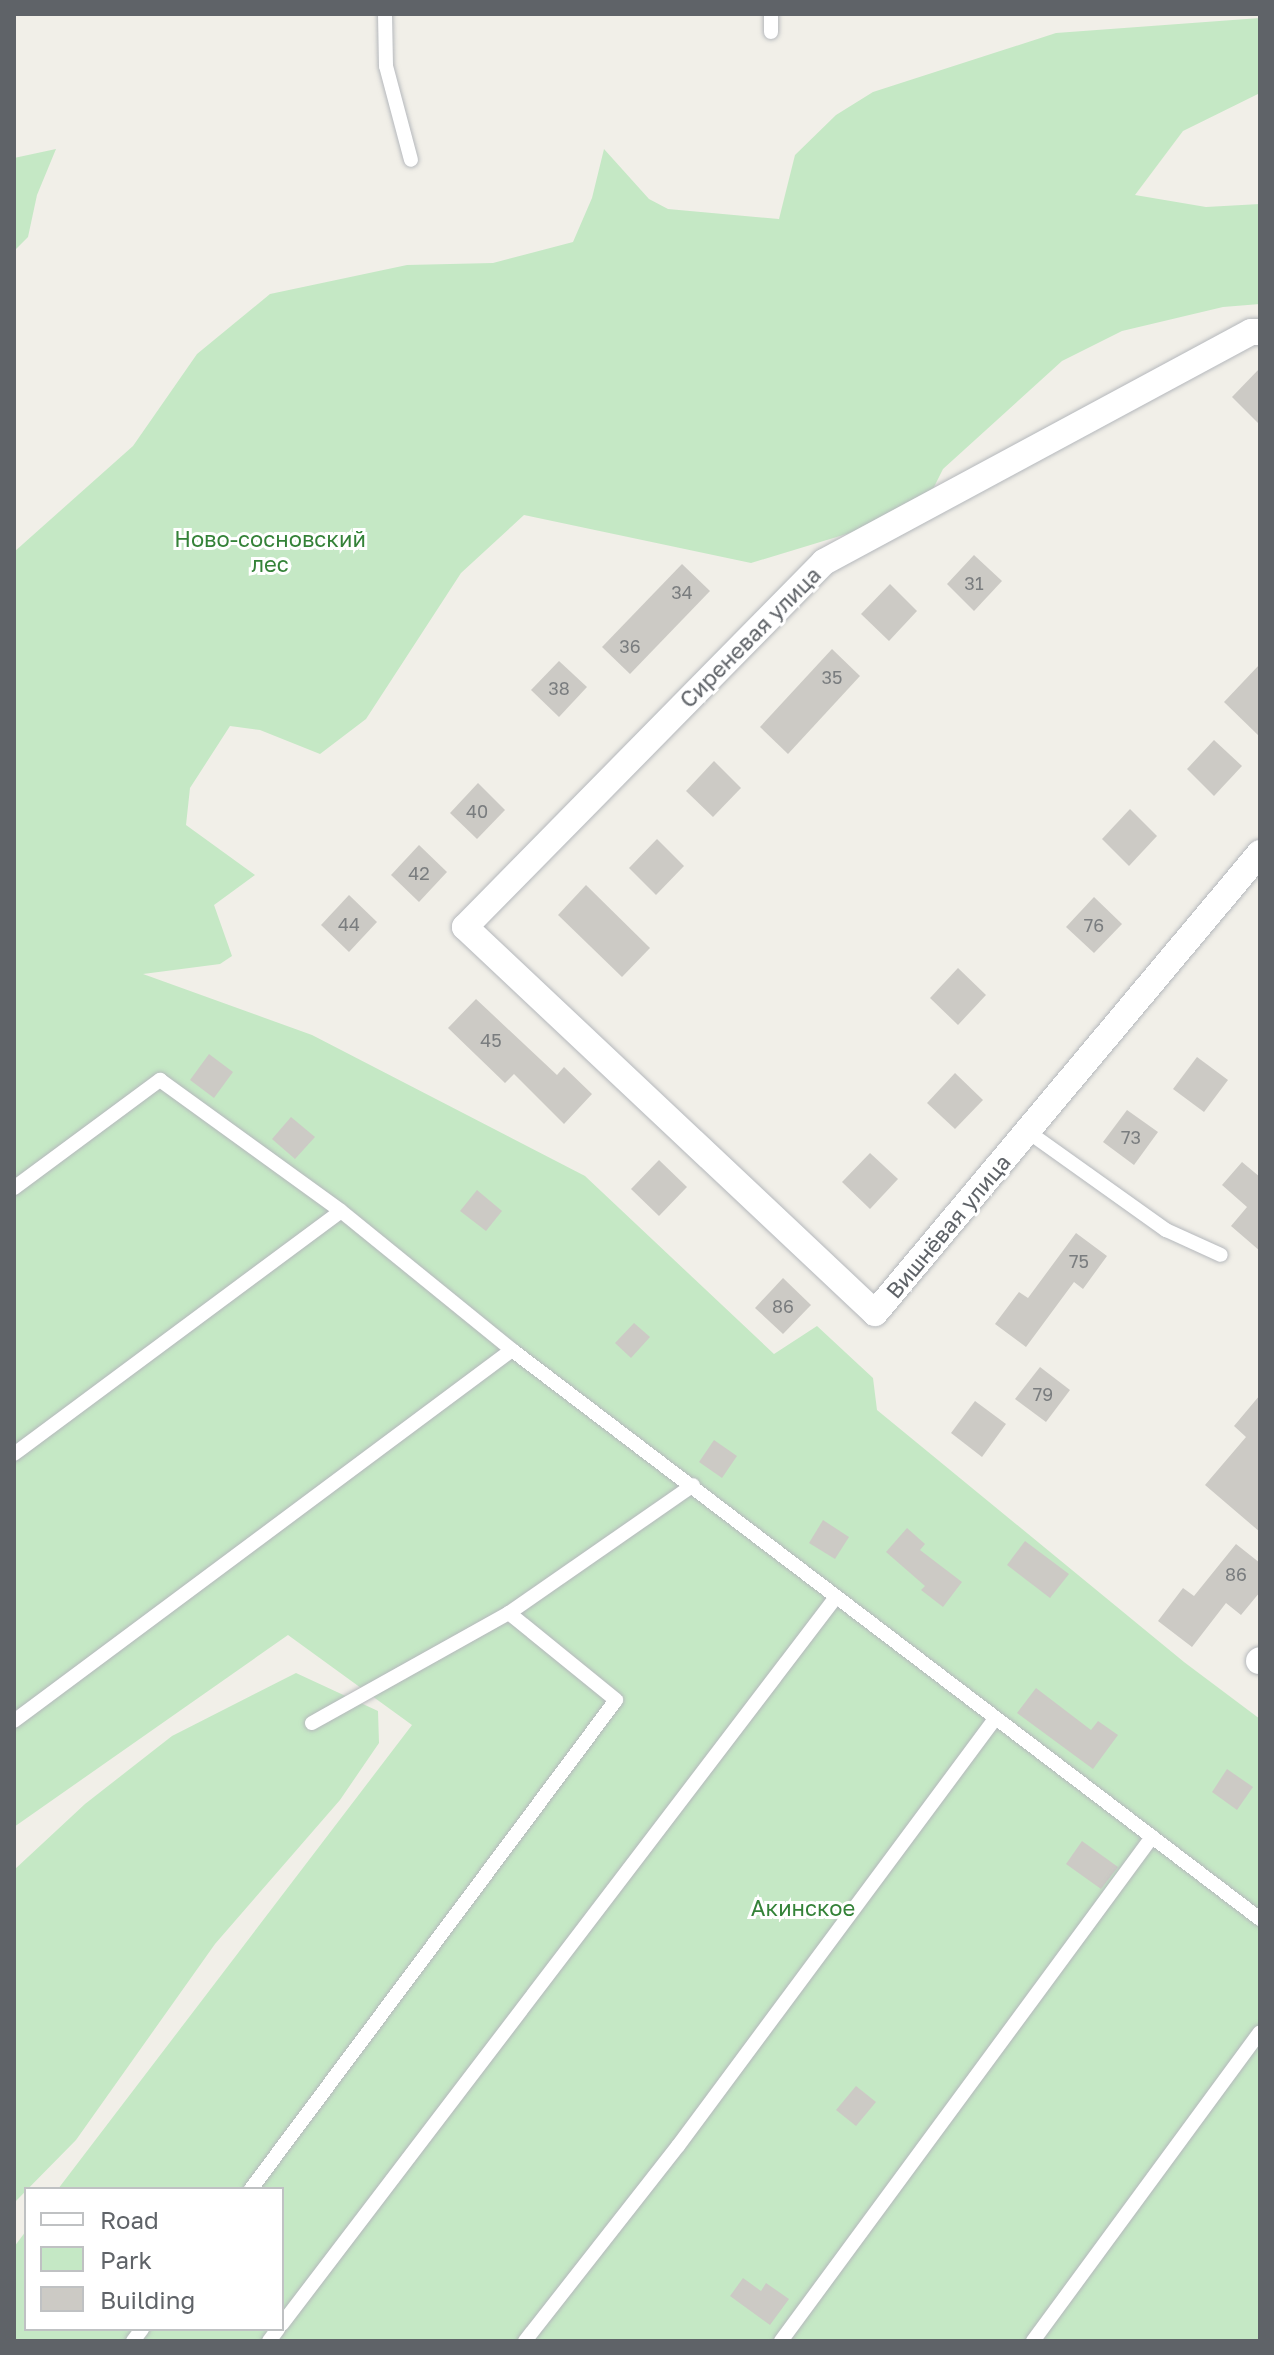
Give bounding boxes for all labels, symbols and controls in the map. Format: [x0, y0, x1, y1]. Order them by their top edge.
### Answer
park label: Ново-сосновский лес [174, 525, 366, 576]
street label: Сиреневая улица [674, 561, 826, 713]
house number: 31 [964, 572, 984, 594]
house number: 34 [671, 581, 693, 603]
house number: 36 [619, 635, 641, 657]
house number: 35 [822, 666, 842, 688]
house number: 38 [548, 677, 570, 699]
house number: 40 [466, 800, 488, 822]
house number: 42 [408, 862, 430, 884]
house number: 44 [338, 913, 360, 935]
house number: 76 [1084, 914, 1104, 936]
house number: 45 [480, 1029, 502, 1051]
house number: 73 [1121, 1126, 1141, 1148]
street label: Вишнёвая улица [880, 1149, 1016, 1303]
house number: 75 [1069, 1250, 1089, 1272]
house number: 86 [772, 1295, 794, 1317]
house number: 79 [1033, 1383, 1053, 1405]
house number: 86 [1225, 1563, 1247, 1585]
park label: Акинское [751, 1895, 855, 1921]
legend [24, 2187, 284, 2331]
text: Road [100, 2205, 159, 2234]
text: Park [100, 2245, 152, 2274]
text: Building [100, 2285, 195, 2314]

